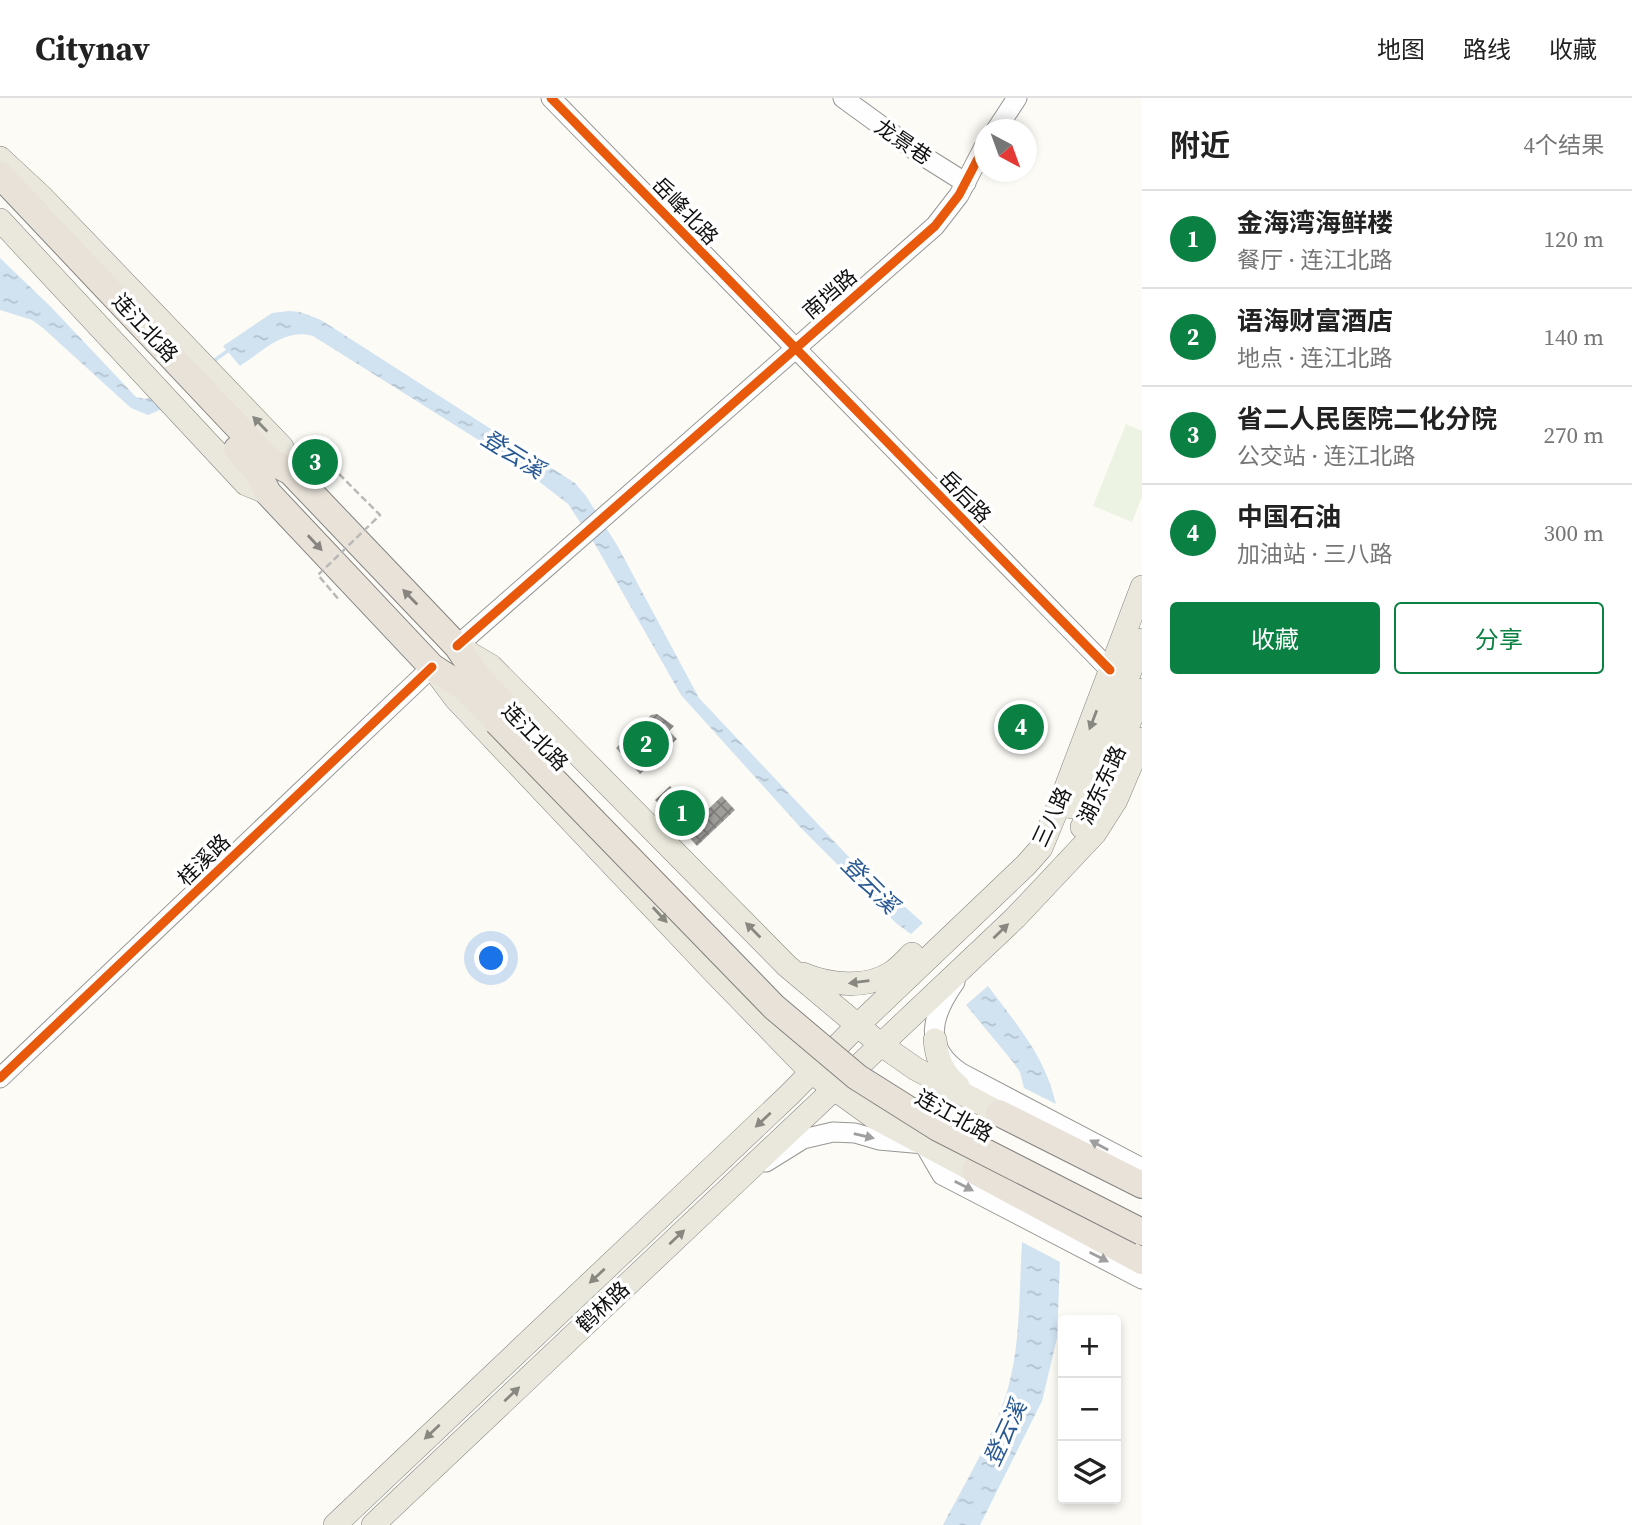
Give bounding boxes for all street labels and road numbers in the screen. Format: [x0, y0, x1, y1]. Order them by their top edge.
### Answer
street label: 龙景巷 [869, 112, 938, 171]
street label: 岳峰北路 [646, 170, 725, 251]
street label: 南垱路 [796, 262, 863, 325]
street label: 连江北路 [106, 287, 185, 368]
street label: 岳后路 [933, 464, 998, 529]
street label: 连江北路 [496, 696, 575, 777]
street label: 湖东东路 [1071, 741, 1132, 829]
street label: 三八路 [1025, 782, 1078, 851]
street label: 桂溪路 [171, 827, 236, 892]
street label: 连江北路 [910, 1083, 998, 1149]
street label: 鹤林路 [570, 1275, 636, 1339]

